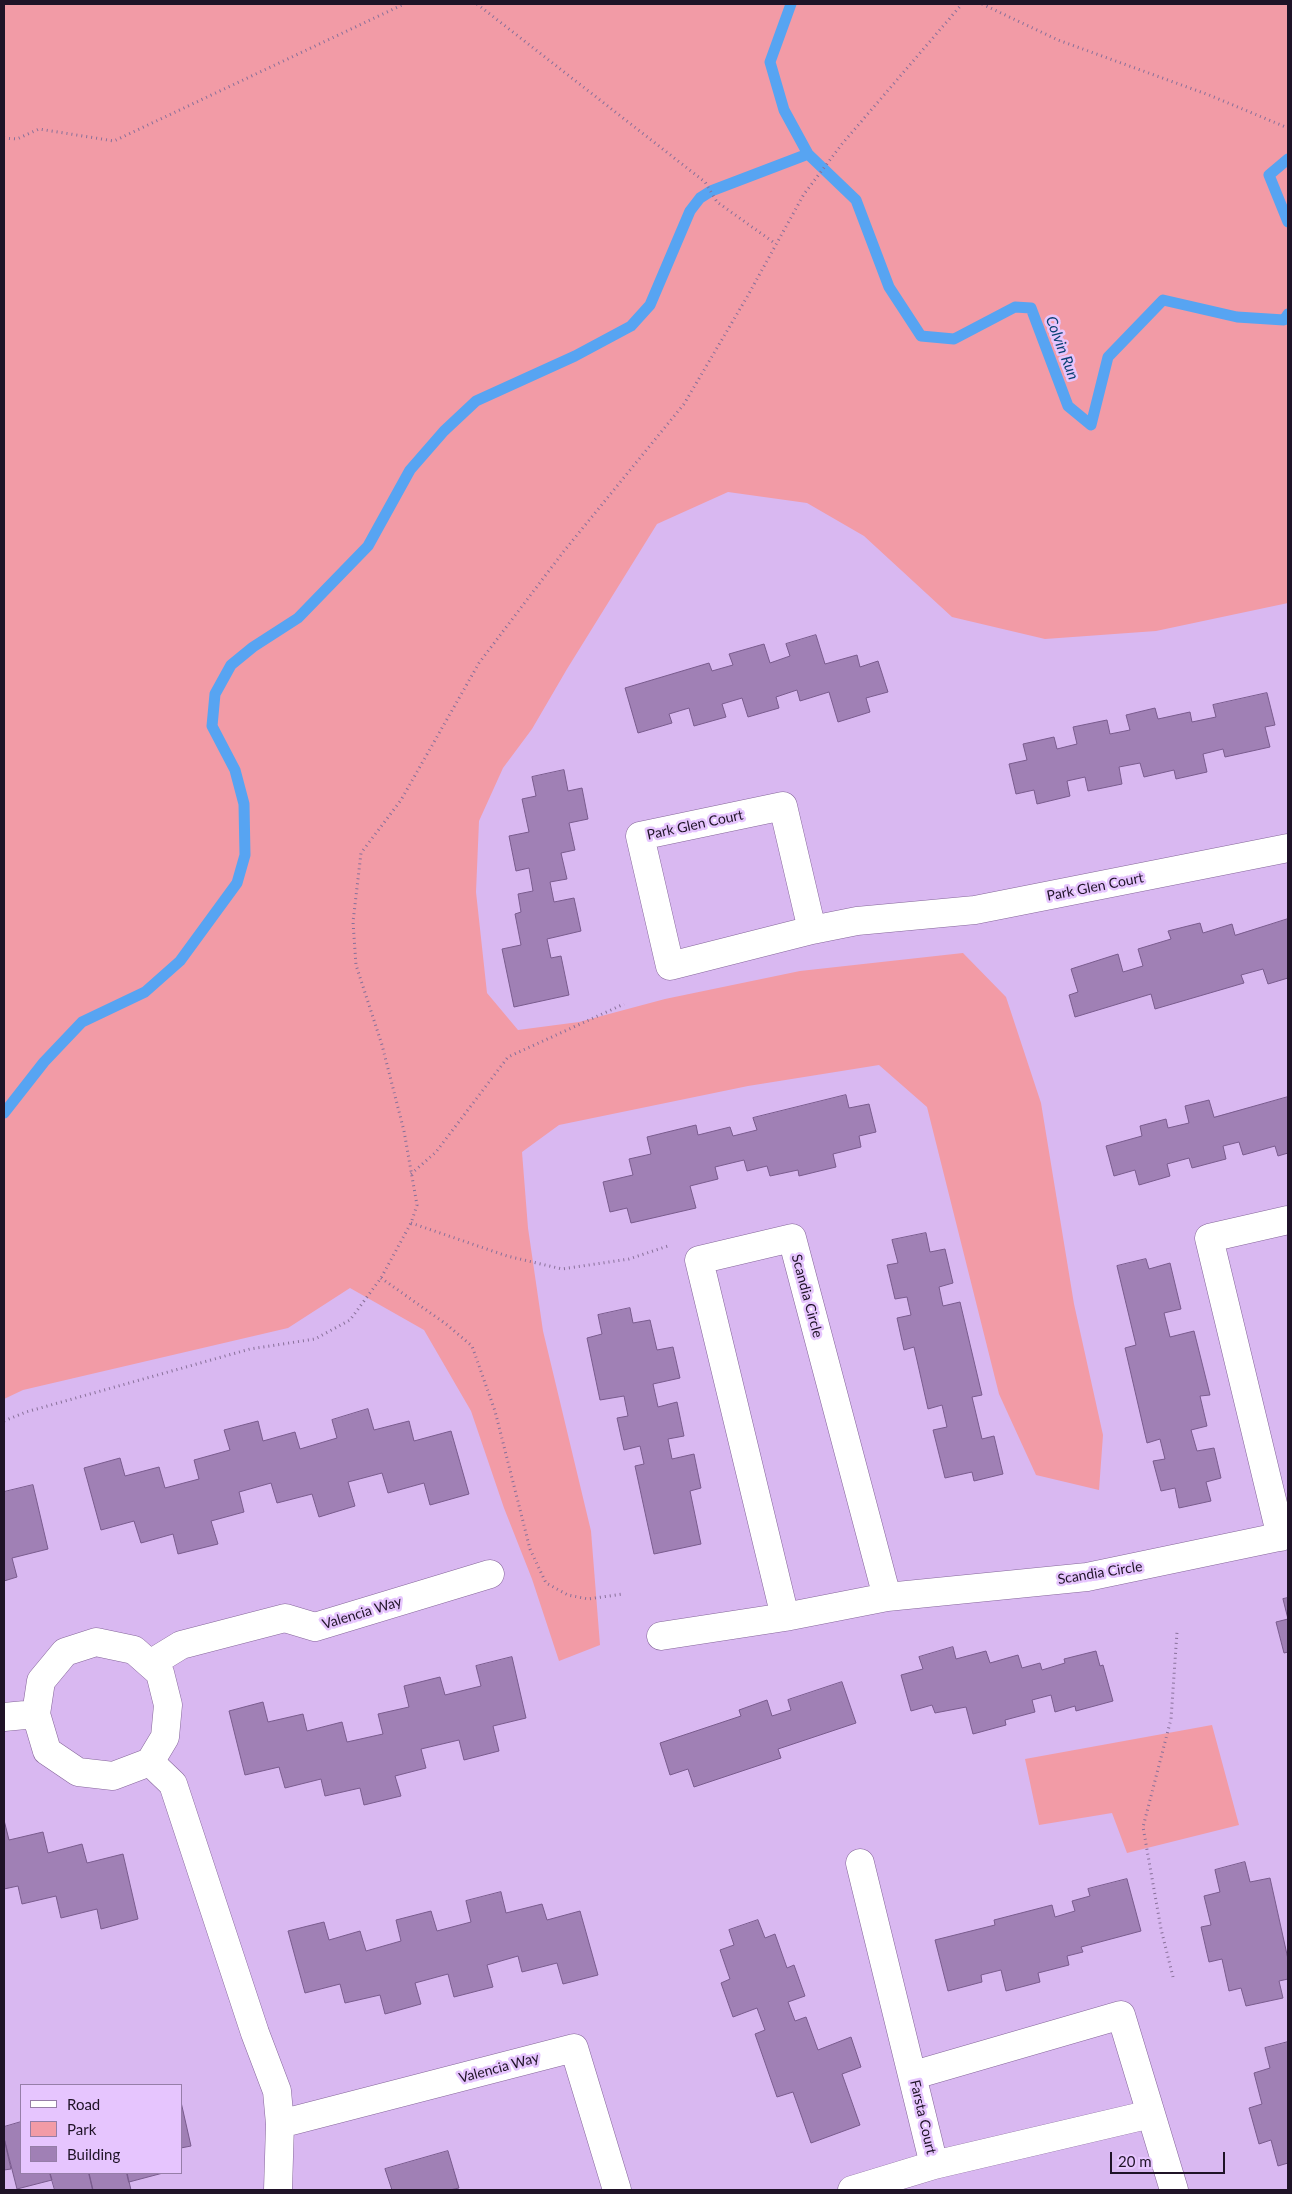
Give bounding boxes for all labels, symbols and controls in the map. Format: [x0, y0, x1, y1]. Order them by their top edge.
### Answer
water label: Colvin Run [1042, 314, 1082, 382]
street label: Park Glen Court [645, 807, 745, 843]
street label: Park Glen Court [1045, 869, 1145, 905]
street label: Scandia Circle [788, 1252, 826, 1340]
street label: Scandia Circle [1056, 1558, 1144, 1588]
street label: Valencia Way [320, 1593, 404, 1633]
street label: Valencia Way [457, 2049, 541, 2087]
street label: Farsta Court [906, 2078, 940, 2156]
legend [20, 2084, 182, 2174]
text: Road [67, 2095, 100, 2113]
text: Park [67, 2120, 96, 2138]
scale bar [1112, 2142, 1227, 2174]
text: Building [67, 2145, 120, 2163]
text: 20 m [1118, 2152, 1152, 2170]

